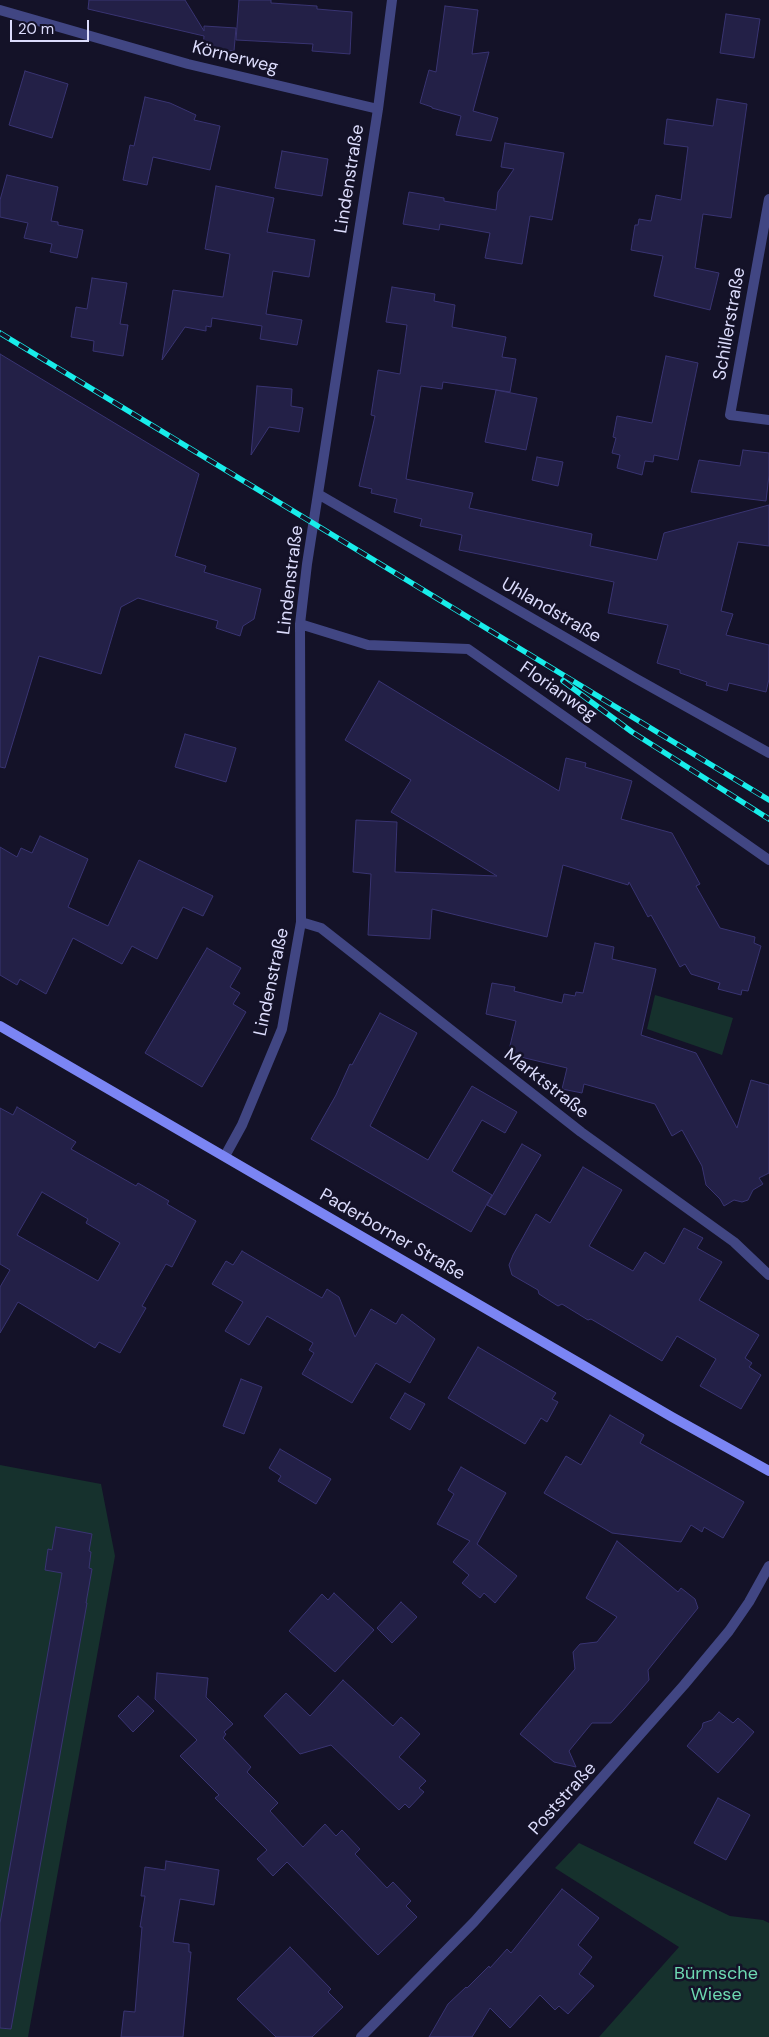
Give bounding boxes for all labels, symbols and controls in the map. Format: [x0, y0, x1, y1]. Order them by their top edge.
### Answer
scale bar [12, 10, 91, 42]
text: 20 m [18, 19, 54, 39]
street label: Körnerweg [190, 37, 280, 79]
street label: Lindenstraße [331, 123, 369, 235]
street label: Schillerstraße [709, 266, 751, 382]
street label: Lindenstraße [274, 524, 308, 636]
street label: Uhlandstraße [497, 574, 605, 648]
street label: Florianweg [515, 658, 601, 726]
street label: Lindenstraße [250, 926, 294, 1038]
street label: Marktstraße [499, 1044, 593, 1124]
street label: Paderborner Straße [315, 1185, 469, 1285]
street label: Poststraße [525, 1758, 601, 1840]
park label: Bürmsche Wiese [674, 1963, 758, 2006]

